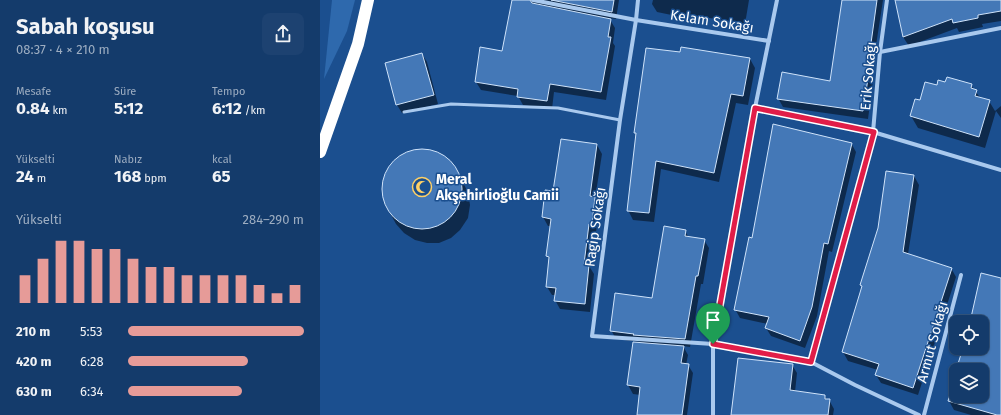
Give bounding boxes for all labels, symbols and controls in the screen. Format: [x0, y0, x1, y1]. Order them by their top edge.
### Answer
street label: Kelam Sokağı [669, 6, 755, 36]
text: Sabah koşusu [16, 13, 155, 40]
button: share [262, 13, 304, 55]
street label: Erik Sokağı [857, 41, 880, 111]
text: 08:37 · 4 × 210 m [16, 42, 110, 57]
text: Mesafe [16, 85, 51, 98]
text: Süre [114, 85, 136, 98]
text: Tempo [212, 85, 245, 98]
text: 0.84 [16, 98, 50, 119]
text: 5:12 [114, 98, 143, 119]
text: 6:12 [212, 98, 242, 119]
text: km [50, 104, 68, 117]
text: /km [242, 104, 265, 117]
text: Yükselti [16, 153, 55, 166]
text: Nabız [114, 153, 142, 166]
text: kcal [212, 153, 232, 166]
text: 24 [16, 166, 34, 187]
text: 168 [114, 166, 141, 187]
text: 65 [212, 166, 231, 187]
place label: Meral Akşehirlioğlu Camii [435, 171, 559, 205]
text: m [34, 172, 46, 185]
text: bpm [141, 172, 167, 185]
mosque icon: Meral Akşehirlioğlu Camii [411, 176, 433, 198]
street label: Ragip Sokağı [581, 186, 610, 268]
text: Yükselti [16, 212, 62, 227]
text: 284–290 m [243, 212, 304, 227]
street label: Armut Sokağı [913, 299, 952, 385]
pin [696, 303, 730, 344]
icon: arrive [702, 309, 724, 331]
map controls [949, 315, 989, 403]
button: locate [949, 315, 989, 355]
text: 210 m [16, 324, 50, 339]
text: 5:53 [80, 324, 103, 339]
text: 420 m [16, 354, 51, 369]
text: 6:28 [80, 354, 104, 369]
button: layers [949, 363, 989, 403]
text: 630 m [16, 384, 52, 399]
text: 6:34 [80, 384, 104, 399]

